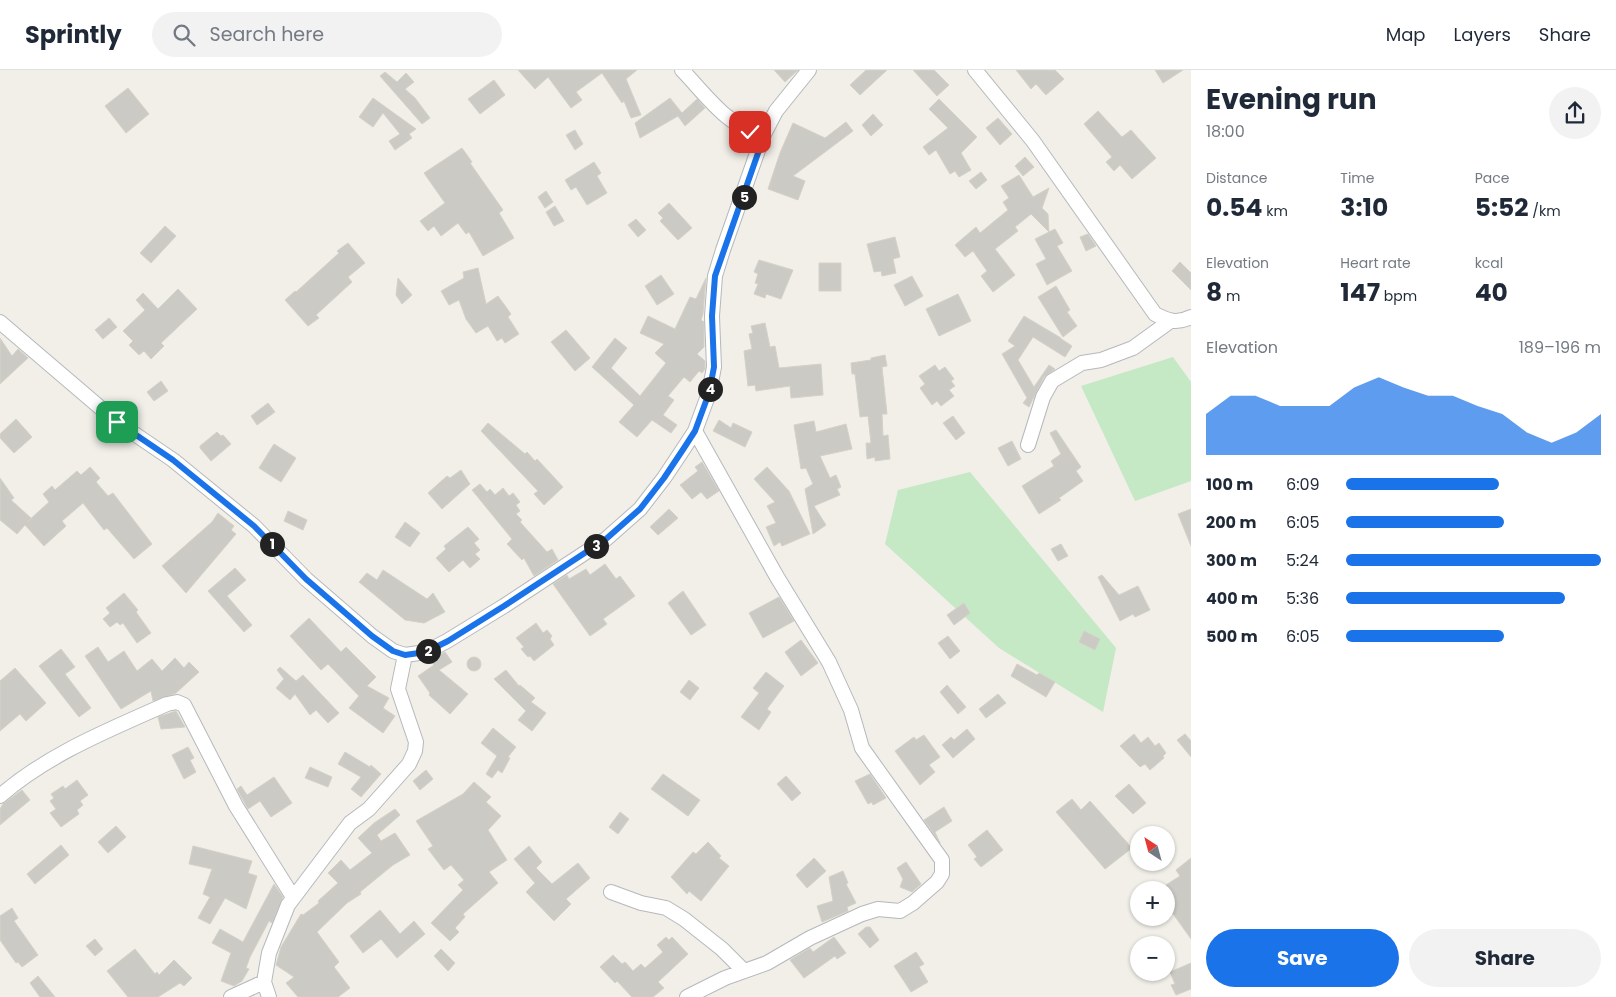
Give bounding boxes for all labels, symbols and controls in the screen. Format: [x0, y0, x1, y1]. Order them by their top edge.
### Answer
search box [152, 12, 502, 57]
text: Sprintly [25, 18, 122, 51]
icon: search [170, 21, 198, 49]
text: Search here [210, 21, 324, 48]
text: Map [1386, 22, 1426, 47]
text: Layers [1454, 22, 1511, 47]
text: Share [1539, 22, 1591, 47]
text: Evening run [1206, 80, 1377, 119]
button: share [1549, 87, 1601, 139]
pin [729, 111, 771, 153]
icon: check [736, 118, 764, 146]
text: 18:00 [1206, 120, 1245, 143]
text: Distance [1206, 168, 1267, 188]
text: Time [1340, 168, 1374, 188]
text: Pace [1475, 168, 1509, 188]
pin: 5 [732, 184, 756, 210]
text: 5 [740, 187, 749, 207]
text: 0.54 [1206, 190, 1263, 225]
text: 3:10 [1340, 190, 1388, 225]
text: 5:52 [1475, 190, 1529, 225]
text: km [1263, 201, 1288, 221]
text: /km [1529, 201, 1561, 221]
text: Elevation [1206, 253, 1269, 273]
text: Heart rate [1340, 253, 1411, 273]
text: kcal [1475, 253, 1503, 273]
text: 8 [1206, 275, 1222, 310]
text: 147 [1340, 275, 1380, 310]
text: 40 [1475, 275, 1508, 310]
text: m [1222, 286, 1240, 306]
text: bpm [1380, 286, 1417, 306]
text: Elevation [1206, 336, 1278, 359]
text: 189–196 m [1519, 336, 1601, 359]
pin: 4 [698, 376, 722, 402]
text: 4 [706, 379, 715, 399]
pin [96, 401, 138, 443]
icon: arrive [103, 408, 131, 436]
text: 100 m [1206, 473, 1253, 496]
text: 6:09 [1286, 473, 1320, 496]
text: 200 m [1206, 511, 1256, 534]
text: 6:05 [1286, 511, 1320, 534]
pin: 1 [260, 532, 284, 556]
text: 1 [270, 534, 275, 554]
pin: 3 [584, 534, 608, 558]
text: 3 [592, 536, 601, 556]
text: 300 m [1206, 549, 1257, 572]
text: 5:24 [1286, 549, 1319, 572]
text: 400 m [1206, 587, 1258, 610]
text: 5:36 [1286, 587, 1319, 610]
text: 500 m [1206, 625, 1258, 648]
text: 6:05 [1286, 625, 1320, 648]
pin: 2 [416, 638, 440, 664]
text: 2 [425, 641, 433, 661]
north arrow [1130, 826, 1175, 871]
map controls [1130, 826, 1175, 981]
button: + [1130, 881, 1175, 926]
button: Save [1206, 929, 1399, 987]
button: Share [1409, 929, 1601, 987]
button: − [1130, 936, 1175, 981]

